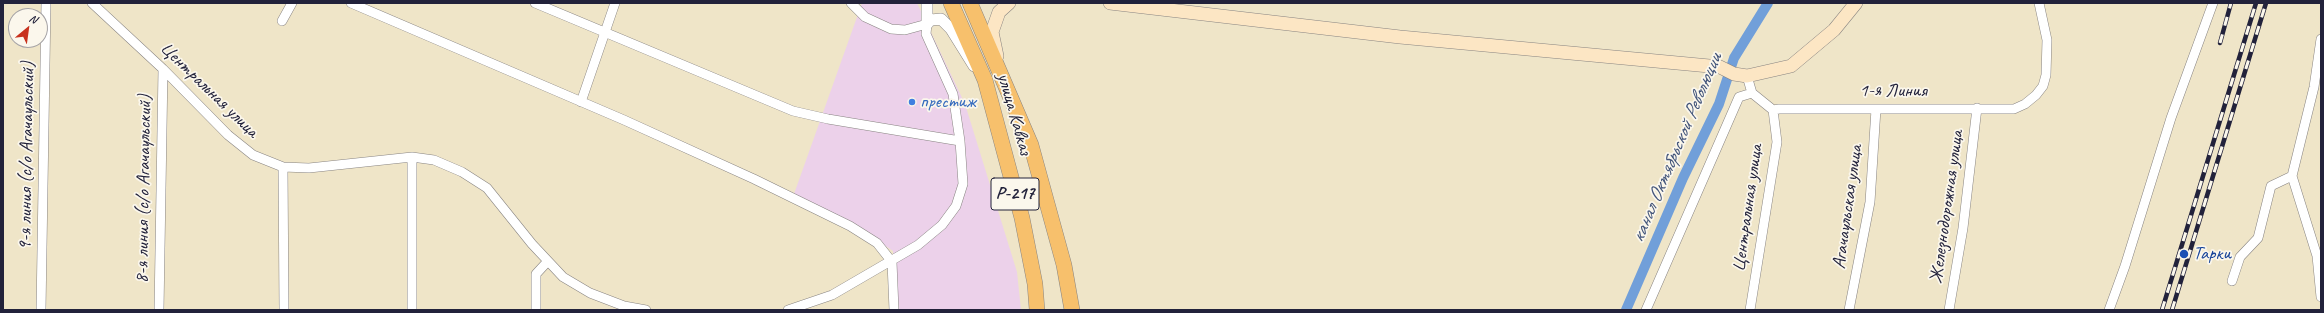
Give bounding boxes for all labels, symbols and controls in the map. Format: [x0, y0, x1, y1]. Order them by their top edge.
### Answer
north arrow [8, 8, 48, 48]
text: N [27, 11, 40, 26]
street label: Центральная улица [155, 37, 263, 143]
water label: канал Октябрьской Революции [1626, 50, 1728, 246]
street label: 9-я линия (с/о Агачаульский) [14, 61, 40, 251]
street label: улица Кавказ [992, 71, 1036, 157]
street label: 1-я Линия [1859, 80, 1927, 102]
place label: престиж [920, 91, 976, 113]
street label: 8-я линия (с/о Агачаульский) [131, 94, 157, 284]
marker: престиж [907, 97, 917, 107]
street label: Железнодорожная улица [1925, 129, 1969, 285]
street label: Центральная улица [1728, 143, 1768, 273]
street label: Агачаульская улица [1828, 143, 1868, 271]
road number: Р-217 [991, 178, 1039, 210]
place label: Тарки [2193, 243, 2231, 265]
marker: Тарки [2178, 248, 2190, 260]

